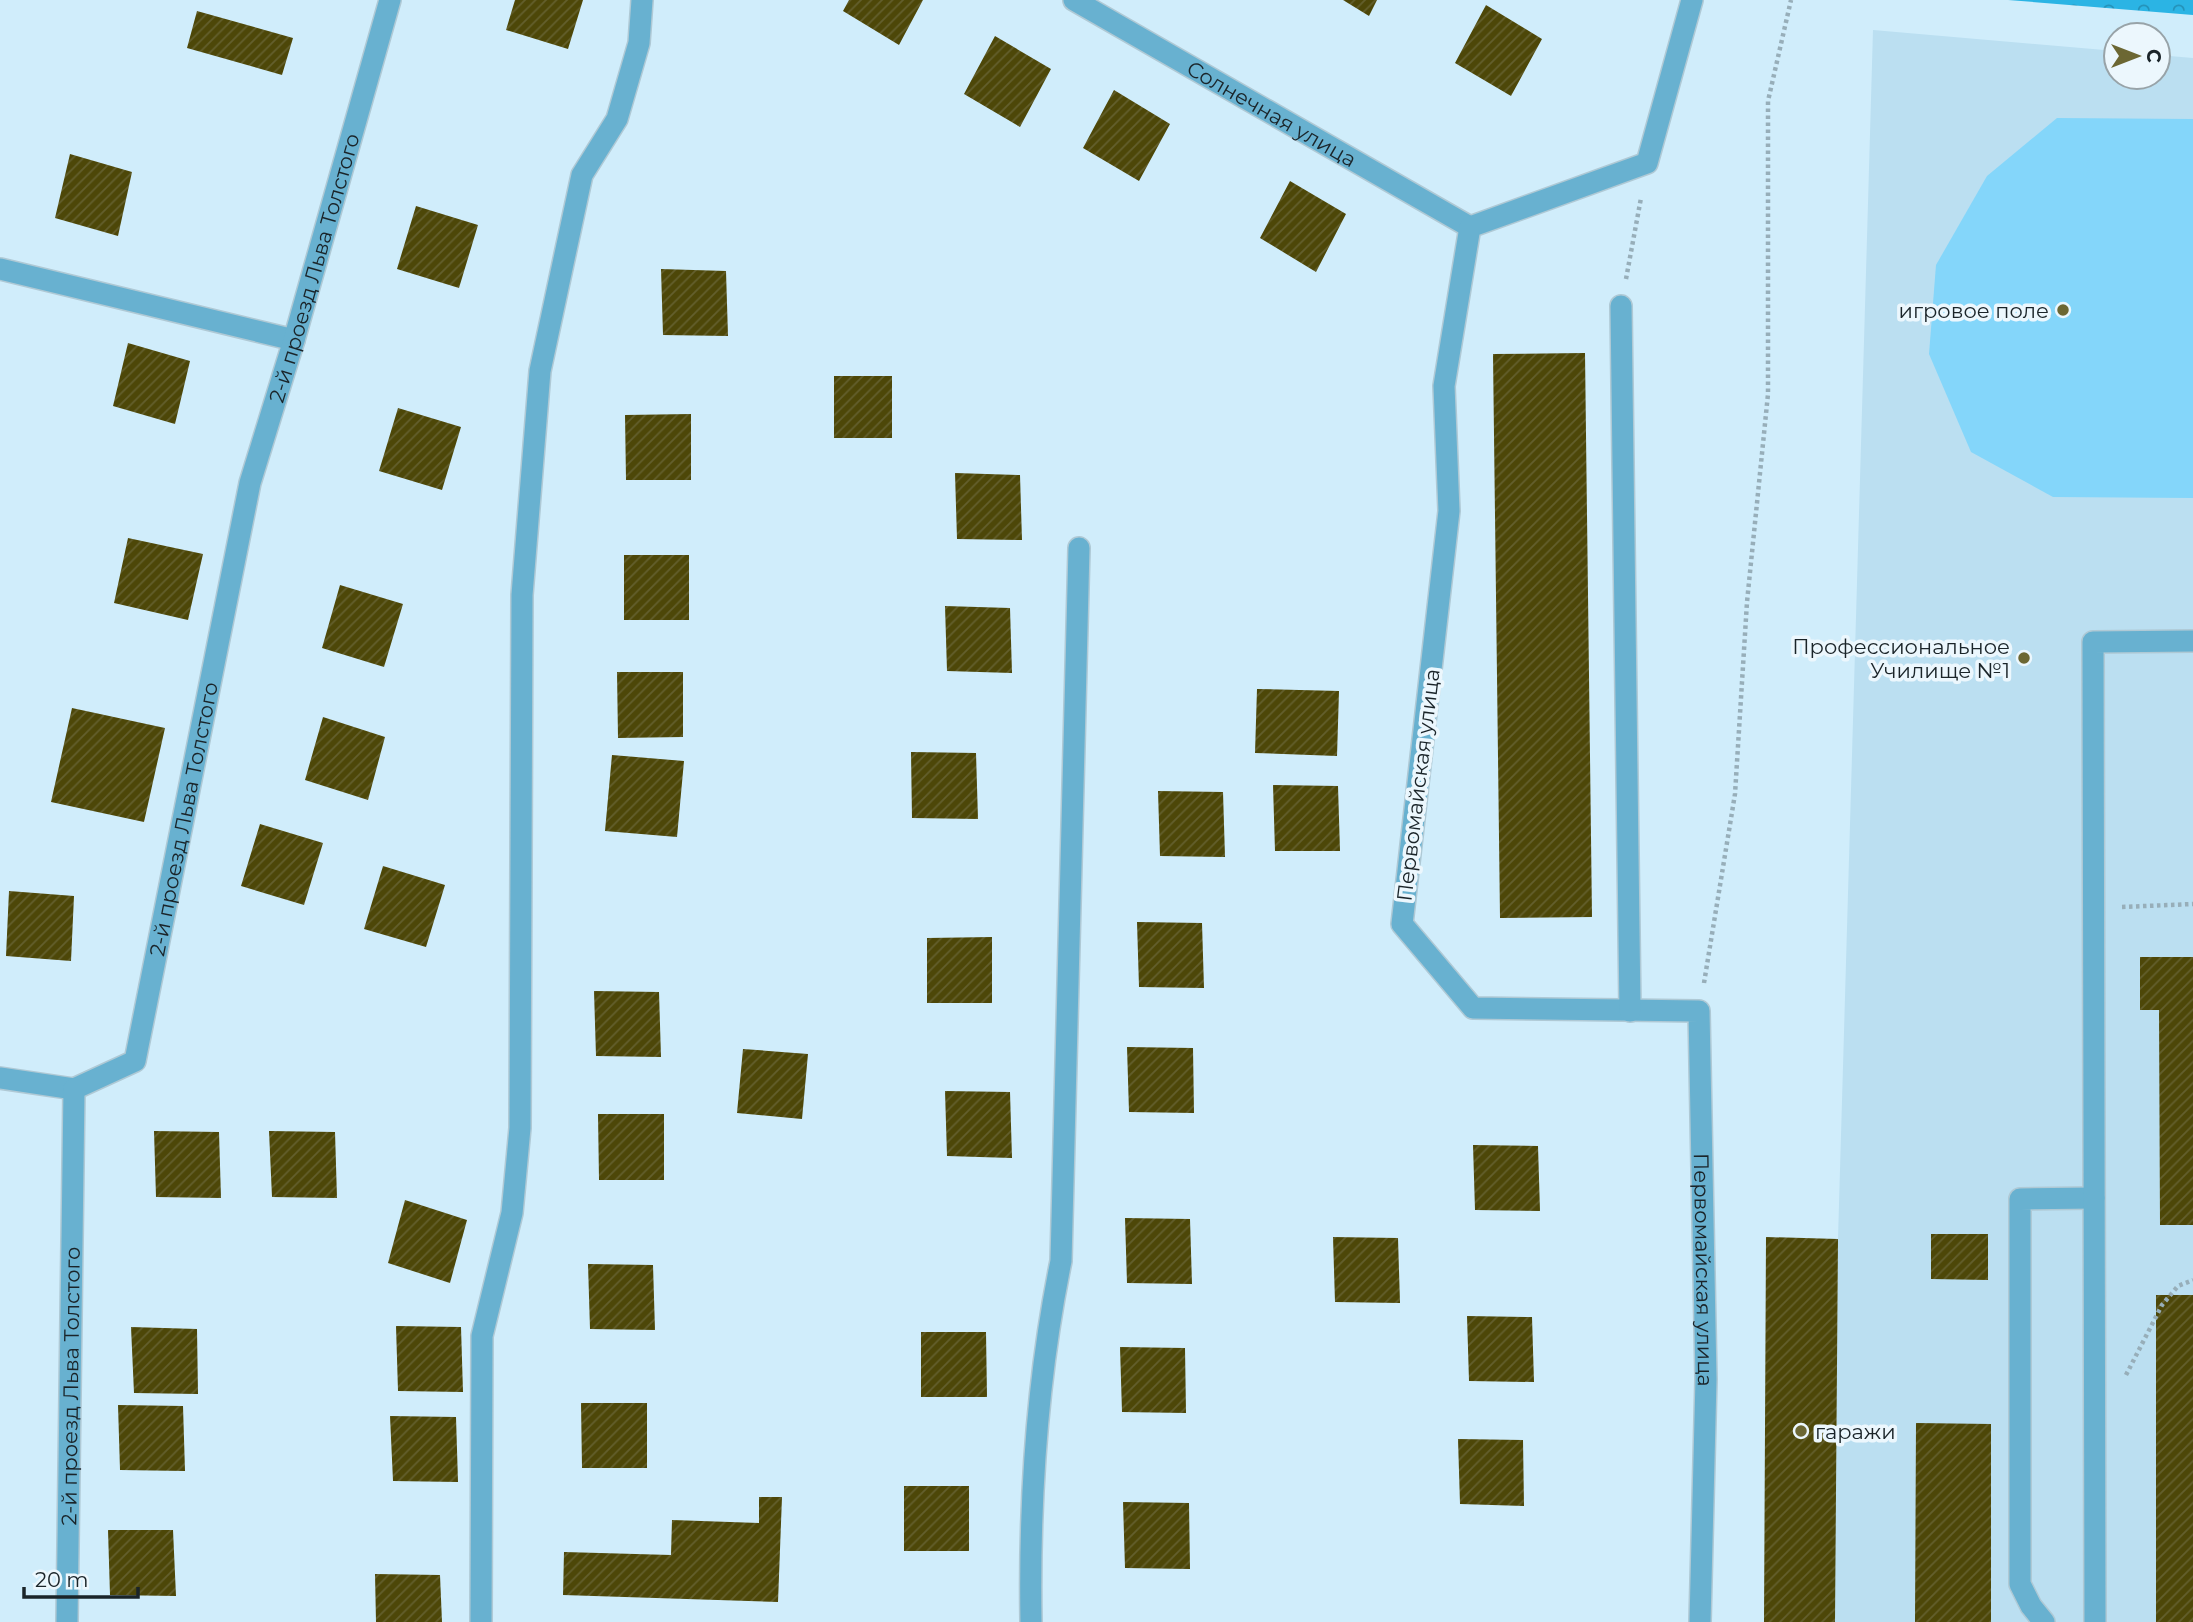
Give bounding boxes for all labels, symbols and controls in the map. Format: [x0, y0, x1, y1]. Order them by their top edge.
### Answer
north arrow [2102, 21, 2172, 91]
text: С [2142, 49, 2165, 63]
street label: Солнечная улица [1183, 55, 1361, 172]
street label: 2-й проезд Льва Толстого [263, 130, 364, 405]
place label: игровое поле [1899, 298, 2049, 323]
marker: игровое поле [2055, 302, 2071, 318]
place label: Профессиональное Училище №1 [1792, 634, 2010, 683]
marker: Профессиональное Училище №1 [2016, 650, 2032, 666]
street label: Первомайская улица [1391, 667, 1445, 903]
street label: 2-й проезд Льва Толстого [144, 680, 223, 958]
street label: Первомайская улица [1689, 1153, 1719, 1387]
street label: 2-й проезд Льва Толстого [56, 1246, 84, 1526]
place label: гаражи [1815, 1419, 1896, 1444]
marker: гаражи [1793, 1423, 1809, 1439]
scale bar [24, 1556, 138, 1600]
text: 20 m [35, 1567, 89, 1592]

